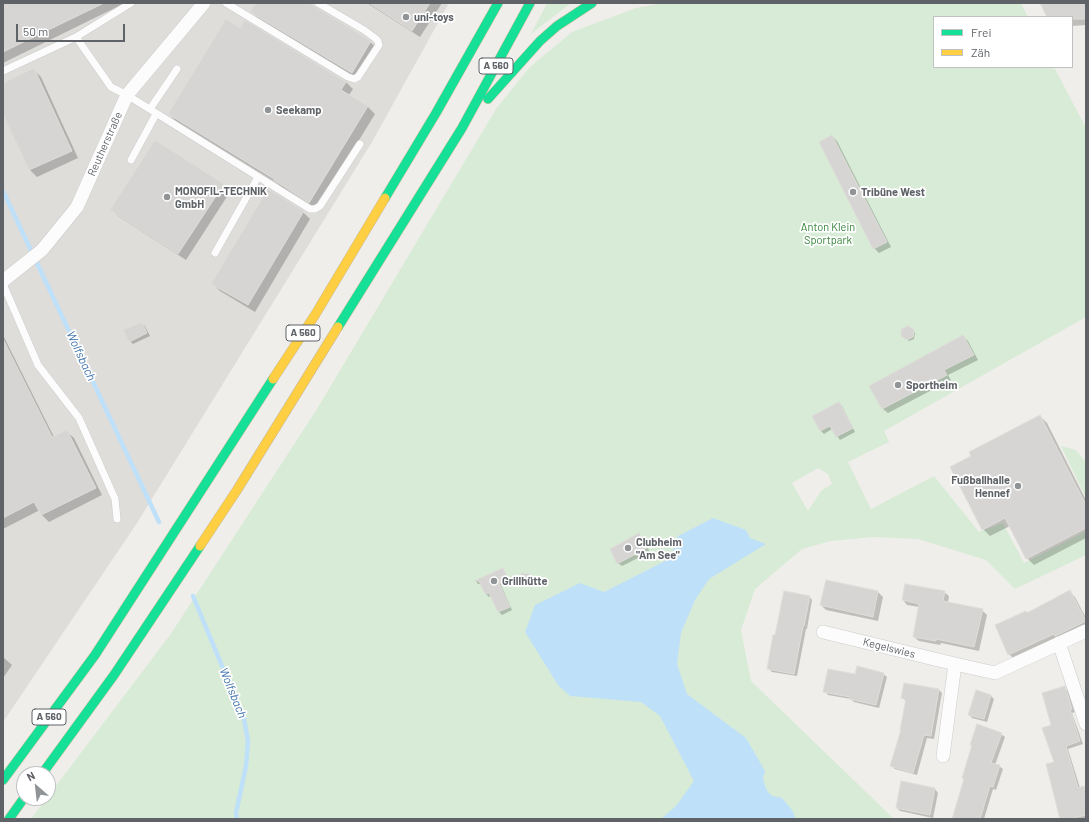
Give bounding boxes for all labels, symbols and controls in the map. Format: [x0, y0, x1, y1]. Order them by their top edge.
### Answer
place label: uni-toys [414, 10, 454, 24]
marker: uni-toys [401, 12, 411, 22]
scale bar [18, 16, 127, 42]
legend [933, 16, 1073, 68]
text: 50 m [23, 24, 48, 38]
text: Frei [971, 25, 991, 39]
text: Zäh [971, 45, 990, 59]
road number: A 560 [479, 58, 513, 74]
place label: Seekamp [276, 103, 321, 117]
marker: Seekamp [263, 105, 273, 115]
street label: Reutherstraße [85, 110, 125, 178]
place label: MONOFIL-TECHNIK GmbH [175, 184, 267, 210]
place label: Tribüne West [861, 185, 925, 199]
marker: Tribüne West [848, 187, 858, 197]
marker: MONOFIL-TECHNIK GmbH [162, 192, 172, 202]
park label: Anton Klein Sportpark [801, 220, 855, 246]
road number: A 560 [286, 325, 320, 341]
water label: Wolfsbach [63, 329, 99, 383]
place label: Sportheim [906, 378, 957, 392]
marker: Sportheim [893, 380, 903, 390]
place label: Fußballhalle Hennef [951, 473, 1010, 499]
marker: Fußballhalle Hennef [1013, 481, 1023, 491]
place label: Clubheim "Am See" [636, 535, 682, 561]
marker: Clubheim "Am See" [623, 543, 633, 553]
place label: Grillhütte [502, 574, 547, 588]
marker: Grillhütte [489, 576, 499, 586]
street label: Kegelswies [861, 635, 917, 661]
water label: Wolfsbach [216, 666, 250, 720]
road number: A 560 [32, 709, 66, 725]
north arrow [16, 766, 56, 806]
text: N [24, 768, 37, 783]

